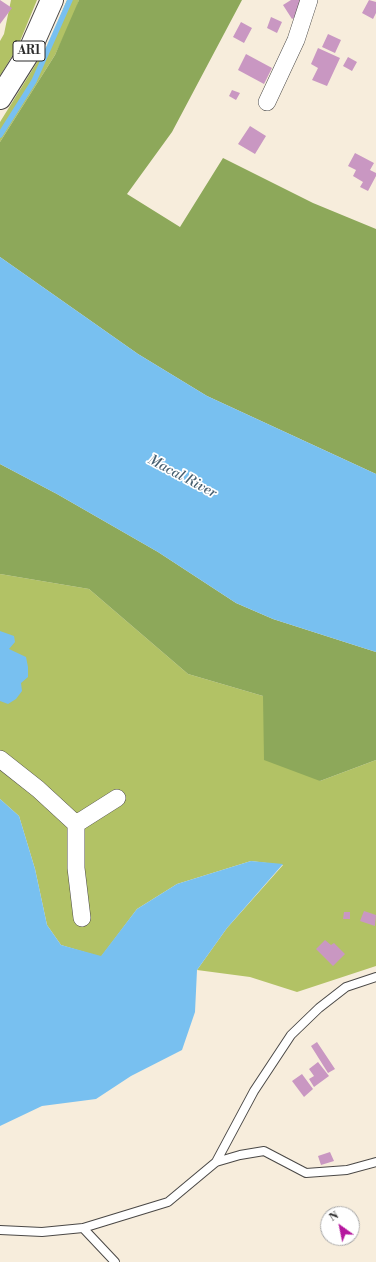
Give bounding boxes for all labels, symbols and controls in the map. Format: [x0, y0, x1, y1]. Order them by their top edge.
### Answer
road number: AR1 [13, 41, 45, 61]
water label: Macal River [145, 452, 219, 502]
north arrow [320, 1206, 360, 1246]
text: N [327, 1209, 341, 1225]

